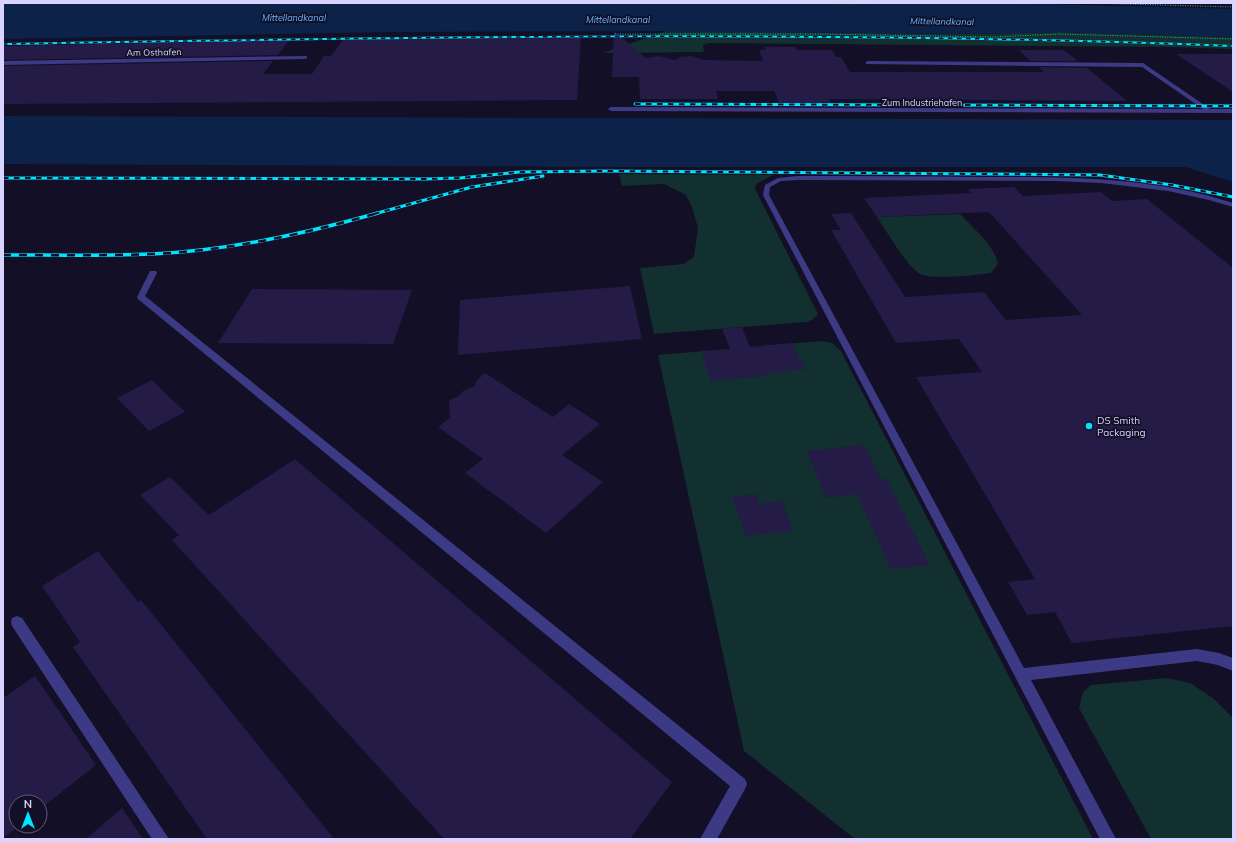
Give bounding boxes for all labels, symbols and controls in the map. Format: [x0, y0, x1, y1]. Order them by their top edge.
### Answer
water label: Mittellandkanal [262, 12, 327, 23]
water label: Mittellandkanal [586, 14, 651, 25]
water label: Mittellandkanal [910, 15, 975, 27]
street label: Am Osthafen [126, 46, 182, 58]
street label: Zum Industriehafen [882, 97, 962, 108]
place label: DS Smith Packaging [1097, 414, 1146, 439]
marker: DS Smith Packaging [1084, 421, 1094, 431]
north arrow [8, 794, 48, 834]
text: N [24, 797, 32, 811]

